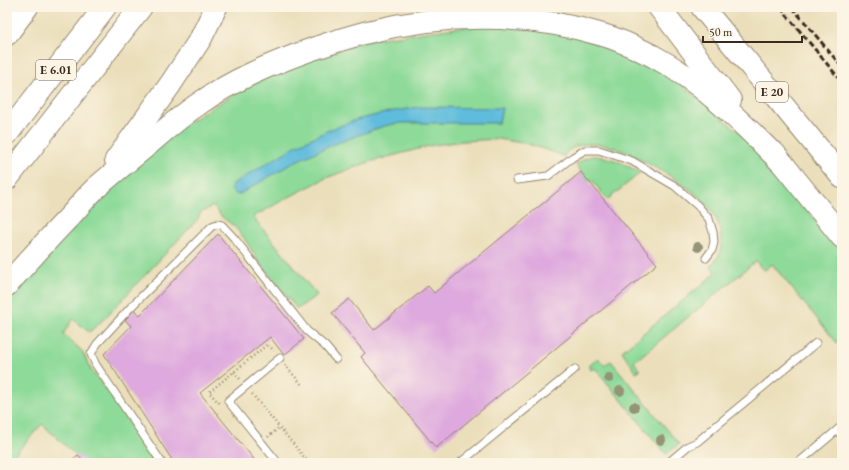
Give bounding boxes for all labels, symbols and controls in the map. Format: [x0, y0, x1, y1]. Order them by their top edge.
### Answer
scale bar [703, 18, 802, 44]
text: 50 m [709, 24, 733, 40]
road number: E 6.01 [36, 60, 76, 80]
road number: E 20 [756, 82, 788, 102]

